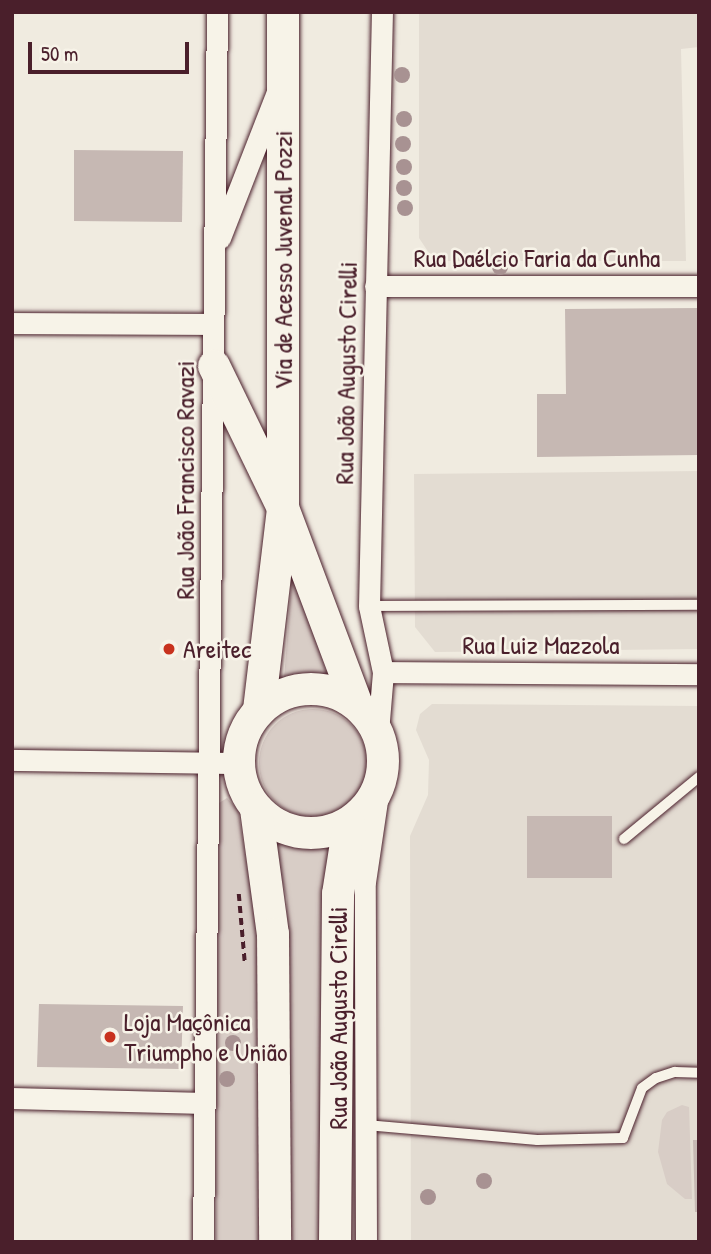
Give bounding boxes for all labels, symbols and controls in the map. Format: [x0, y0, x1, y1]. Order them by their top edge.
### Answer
scale bar [32, 28, 192, 72]
text: 50 m [41, 39, 78, 68]
street label: Via de Acesso Juvenal Pozzi [267, 130, 299, 390]
street label: Rua Daélcio Faria da Cunha [414, 242, 660, 274]
street label: Rua João Augusto Cirelli [328, 261, 364, 485]
street label: Rua João Francisco Ravazi [169, 361, 201, 599]
street label: Rua Luiz Mazzola [463, 629, 619, 661]
place label: Areitec [183, 633, 251, 665]
marker: Areitec [161, 641, 177, 657]
street label: Rua João Augusto Cirelli [322, 906, 354, 1130]
place label: Loja Maçônica Triumpho e União [124, 1006, 287, 1068]
marker: Loja Maçônica Triumpho e União [102, 1029, 118, 1045]

